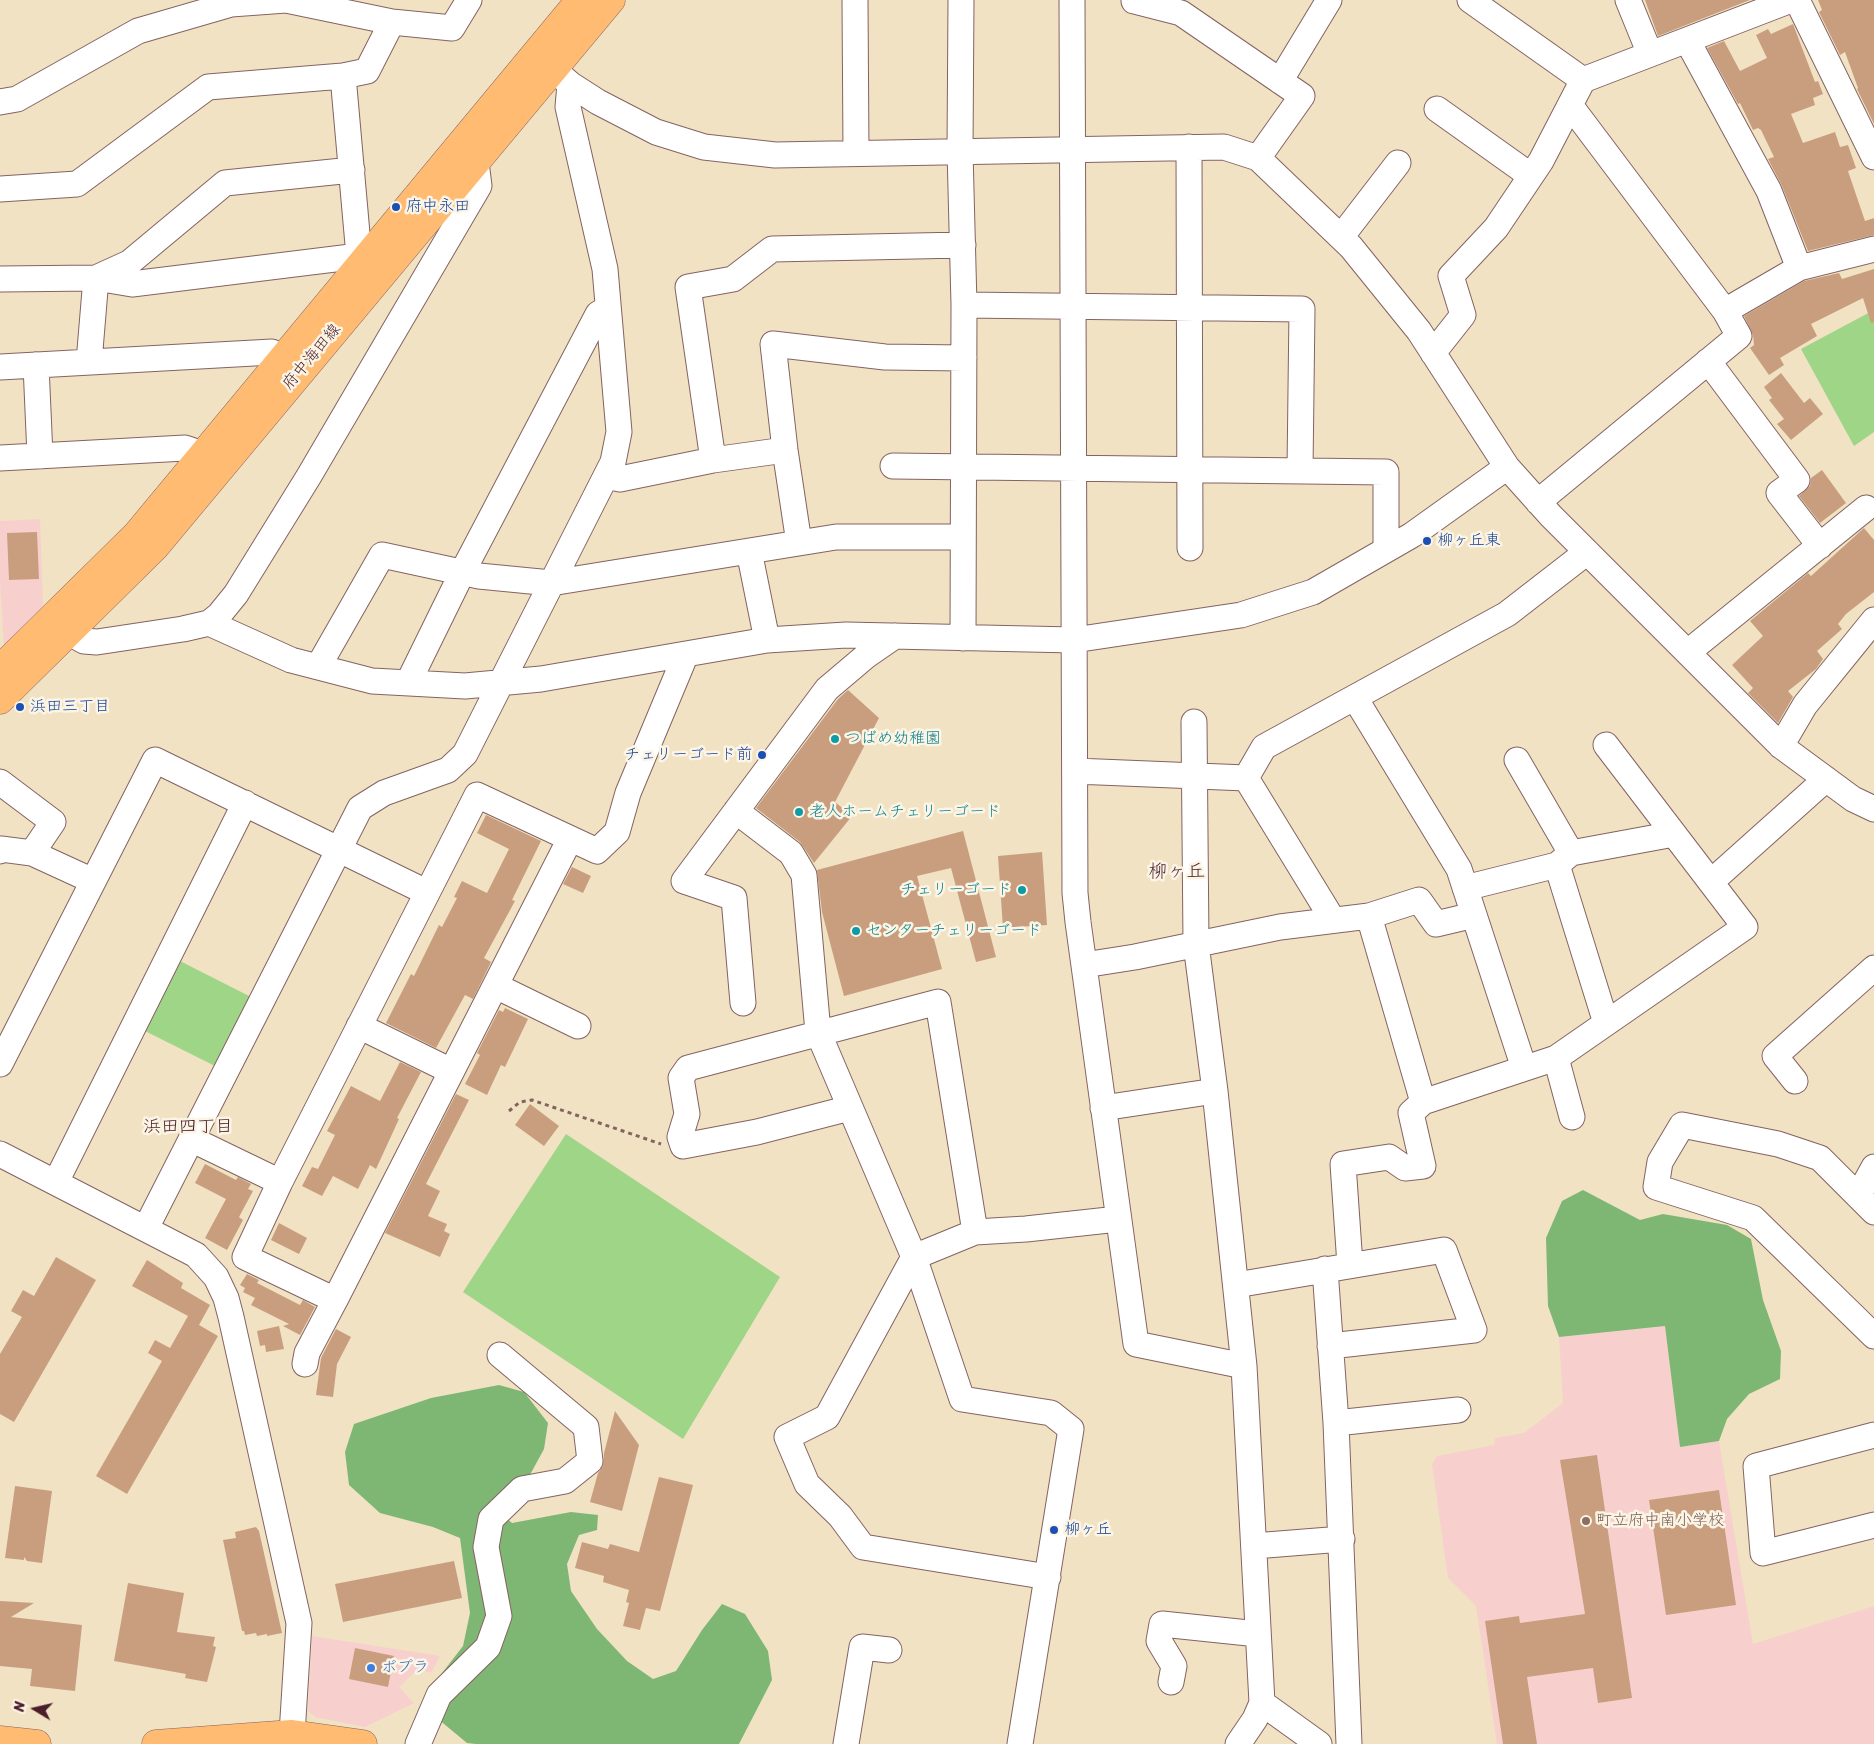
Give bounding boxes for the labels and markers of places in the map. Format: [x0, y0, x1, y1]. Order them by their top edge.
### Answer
place label: 府中永田 [406, 197, 470, 217]
marker: 府中永田 [390, 201, 402, 213]
place label: 柳ヶ丘東 [1437, 531, 1501, 551]
marker: 柳ヶ丘東 [1421, 535, 1433, 547]
place label: 浜田三丁目 [30, 697, 110, 717]
marker: 浜田三丁目 [14, 701, 26, 713]
place label: つばめ幼稚園 [845, 729, 941, 749]
marker: つばめ幼稚園 [829, 733, 841, 745]
place label: チェリーゴード前 [624, 745, 752, 765]
marker: チェリーゴード前 [756, 749, 768, 761]
place label: 老人ホームチェリーゴード [809, 802, 1001, 822]
marker: 老人ホームチェリーゴード [793, 806, 805, 818]
place label: チェリーゴード [900, 880, 1012, 900]
marker: チェリーゴード [1016, 884, 1028, 896]
place label: センターチェリーゴード [866, 921, 1042, 941]
marker: センターチェリーゴード [850, 925, 862, 937]
place label: 町立府中南小学校 [1596, 1511, 1724, 1531]
marker: 町立府中南小学校 [1580, 1515, 1592, 1527]
place label: 柳ヶ丘 [1064, 1520, 1112, 1540]
marker: 柳ヶ丘 [1048, 1524, 1060, 1536]
place label: ポプラ [381, 1658, 429, 1678]
marker: ポプラ [365, 1662, 377, 1674]

